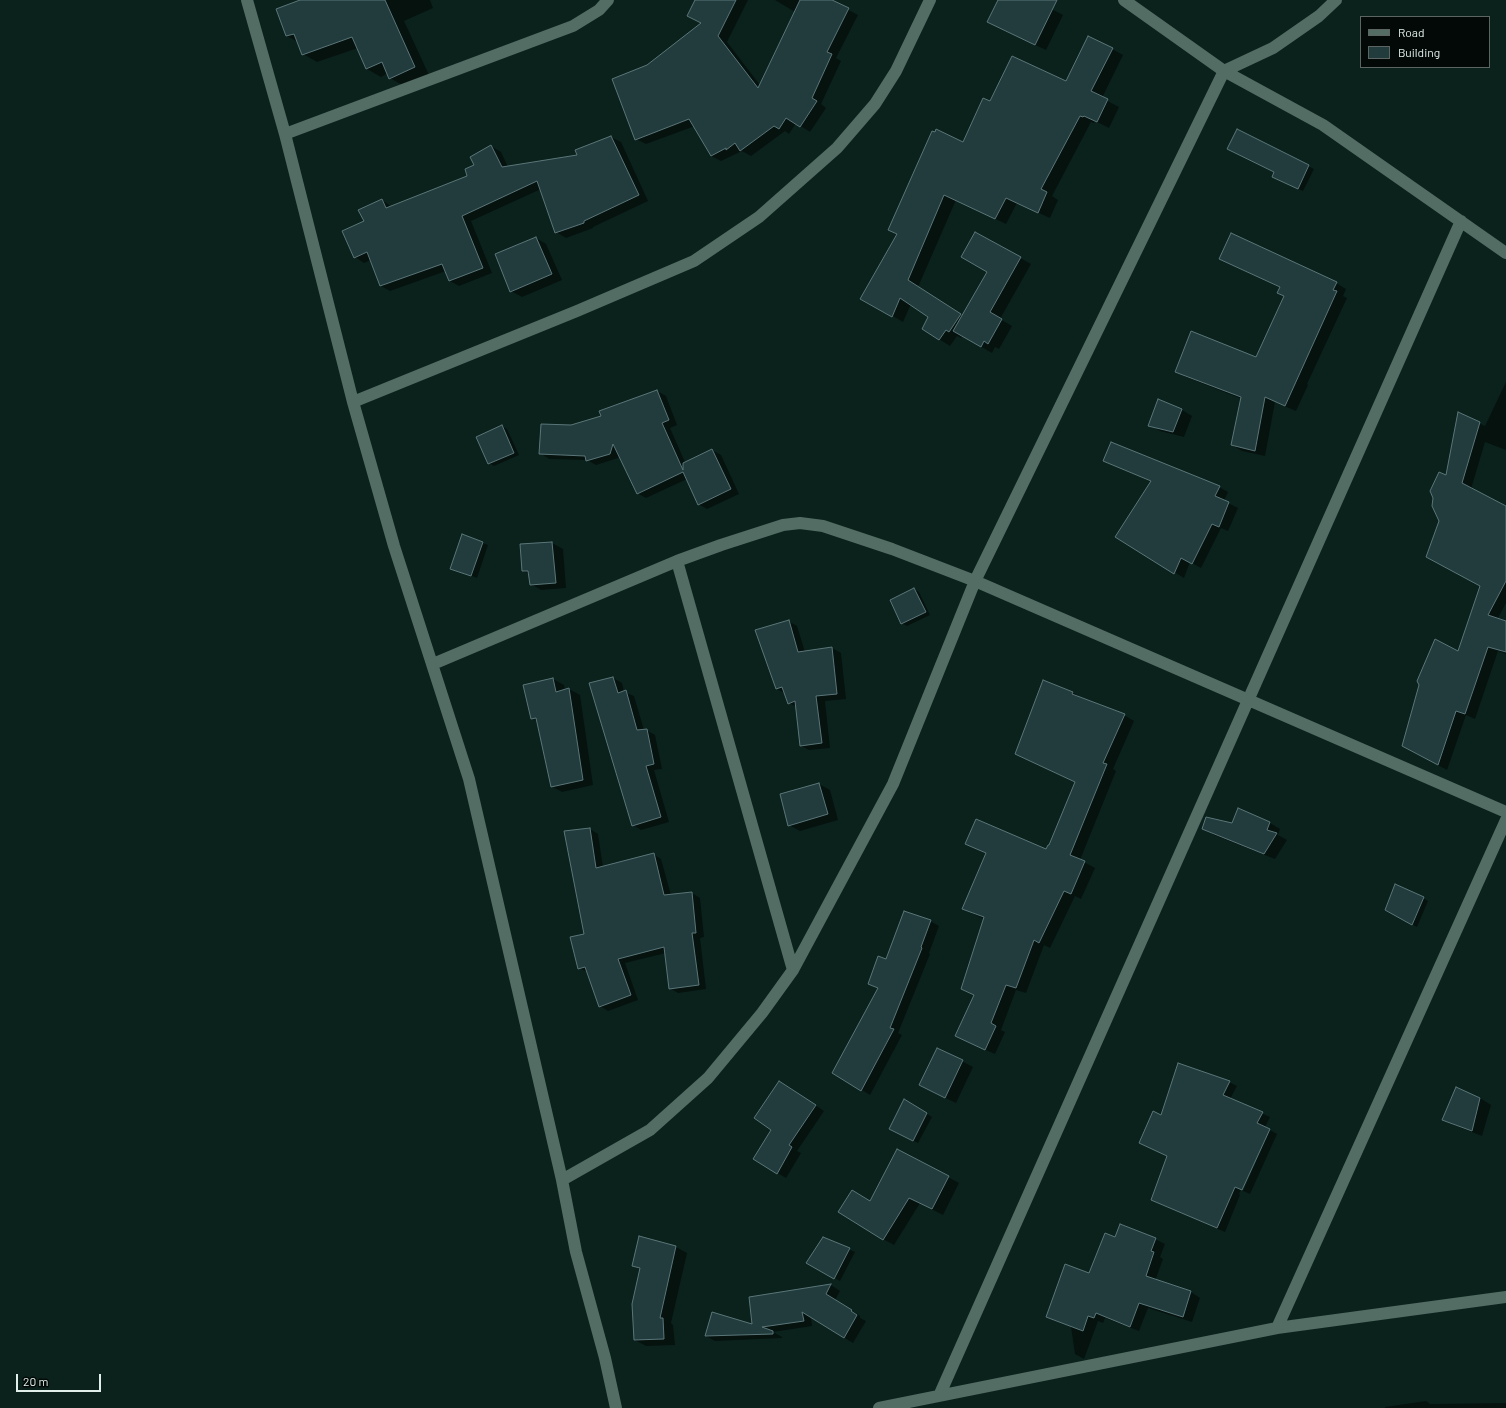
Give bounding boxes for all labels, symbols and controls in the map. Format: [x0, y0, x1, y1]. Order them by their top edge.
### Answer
legend [1360, 16, 1490, 68]
text: Road [1398, 25, 1425, 39]
text: Building [1398, 45, 1440, 59]
scale bar [18, 1366, 103, 1392]
text: 20 m [23, 1374, 49, 1388]

